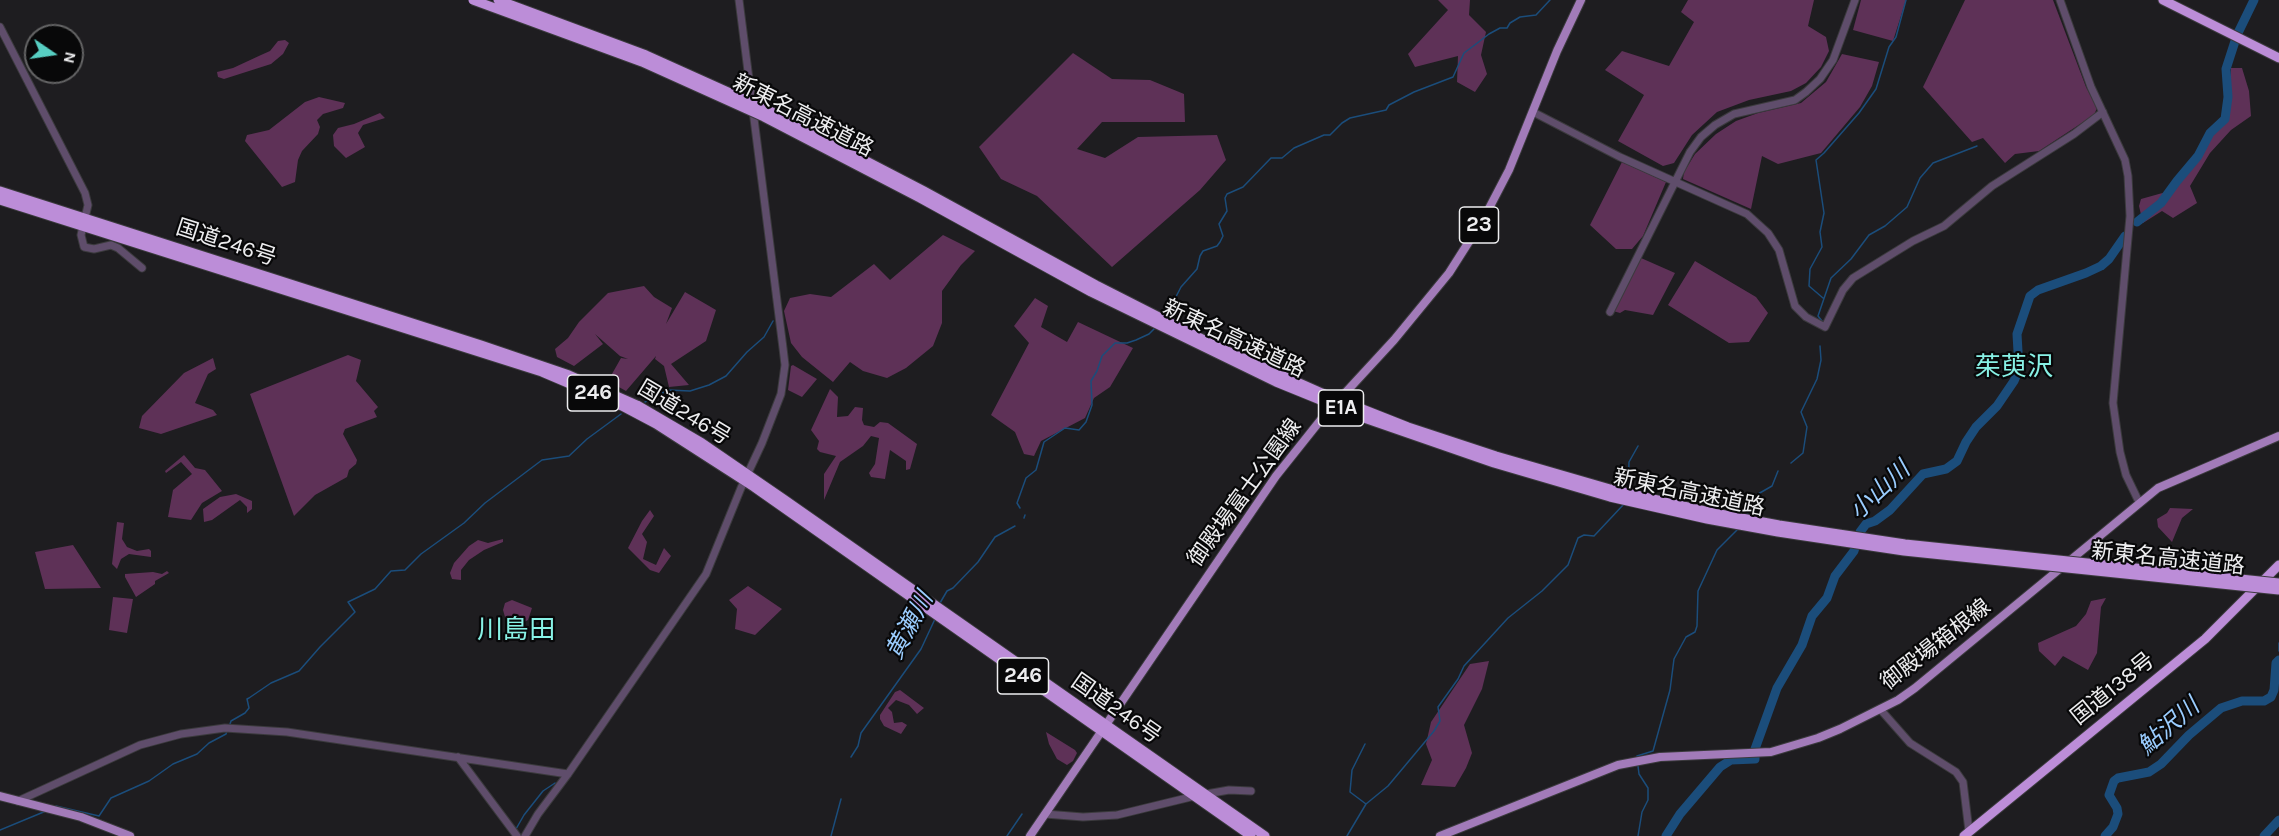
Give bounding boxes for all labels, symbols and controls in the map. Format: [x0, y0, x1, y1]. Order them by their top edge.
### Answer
north arrow [24, 24, 84, 84]
text: N [60, 50, 81, 65]
street label: 新東名高速道路 [728, 69, 878, 163]
road number: 23 [1460, 207, 1498, 243]
street label: 国道246号 [173, 214, 279, 272]
street label: 新東名高速道路 [1159, 294, 1309, 384]
district label: 茱萸沢 [1975, 352, 2053, 384]
road number: 246 [568, 375, 618, 411]
street label: 国道246号 [633, 375, 735, 451]
road number: E1A [1318, 390, 1364, 426]
street label: 御殿場富士公園線 [1183, 414, 1307, 572]
water label: 小山川 [1844, 456, 1916, 526]
street label: 新東名高速道路 [1611, 464, 1767, 522]
street label: 新東名高速道路 [2090, 538, 2246, 580]
water label: 黄瀬川 [880, 587, 940, 665]
street label: 御殿場箱根線 [1876, 594, 1996, 696]
district label: 川島田 [477, 615, 555, 647]
street label: 国道138号 [2066, 647, 2160, 731]
road number: 246 [998, 658, 1048, 694]
street label: 国道246号 [1066, 668, 1166, 750]
water label: 鮎沢川 [2132, 693, 2206, 761]

